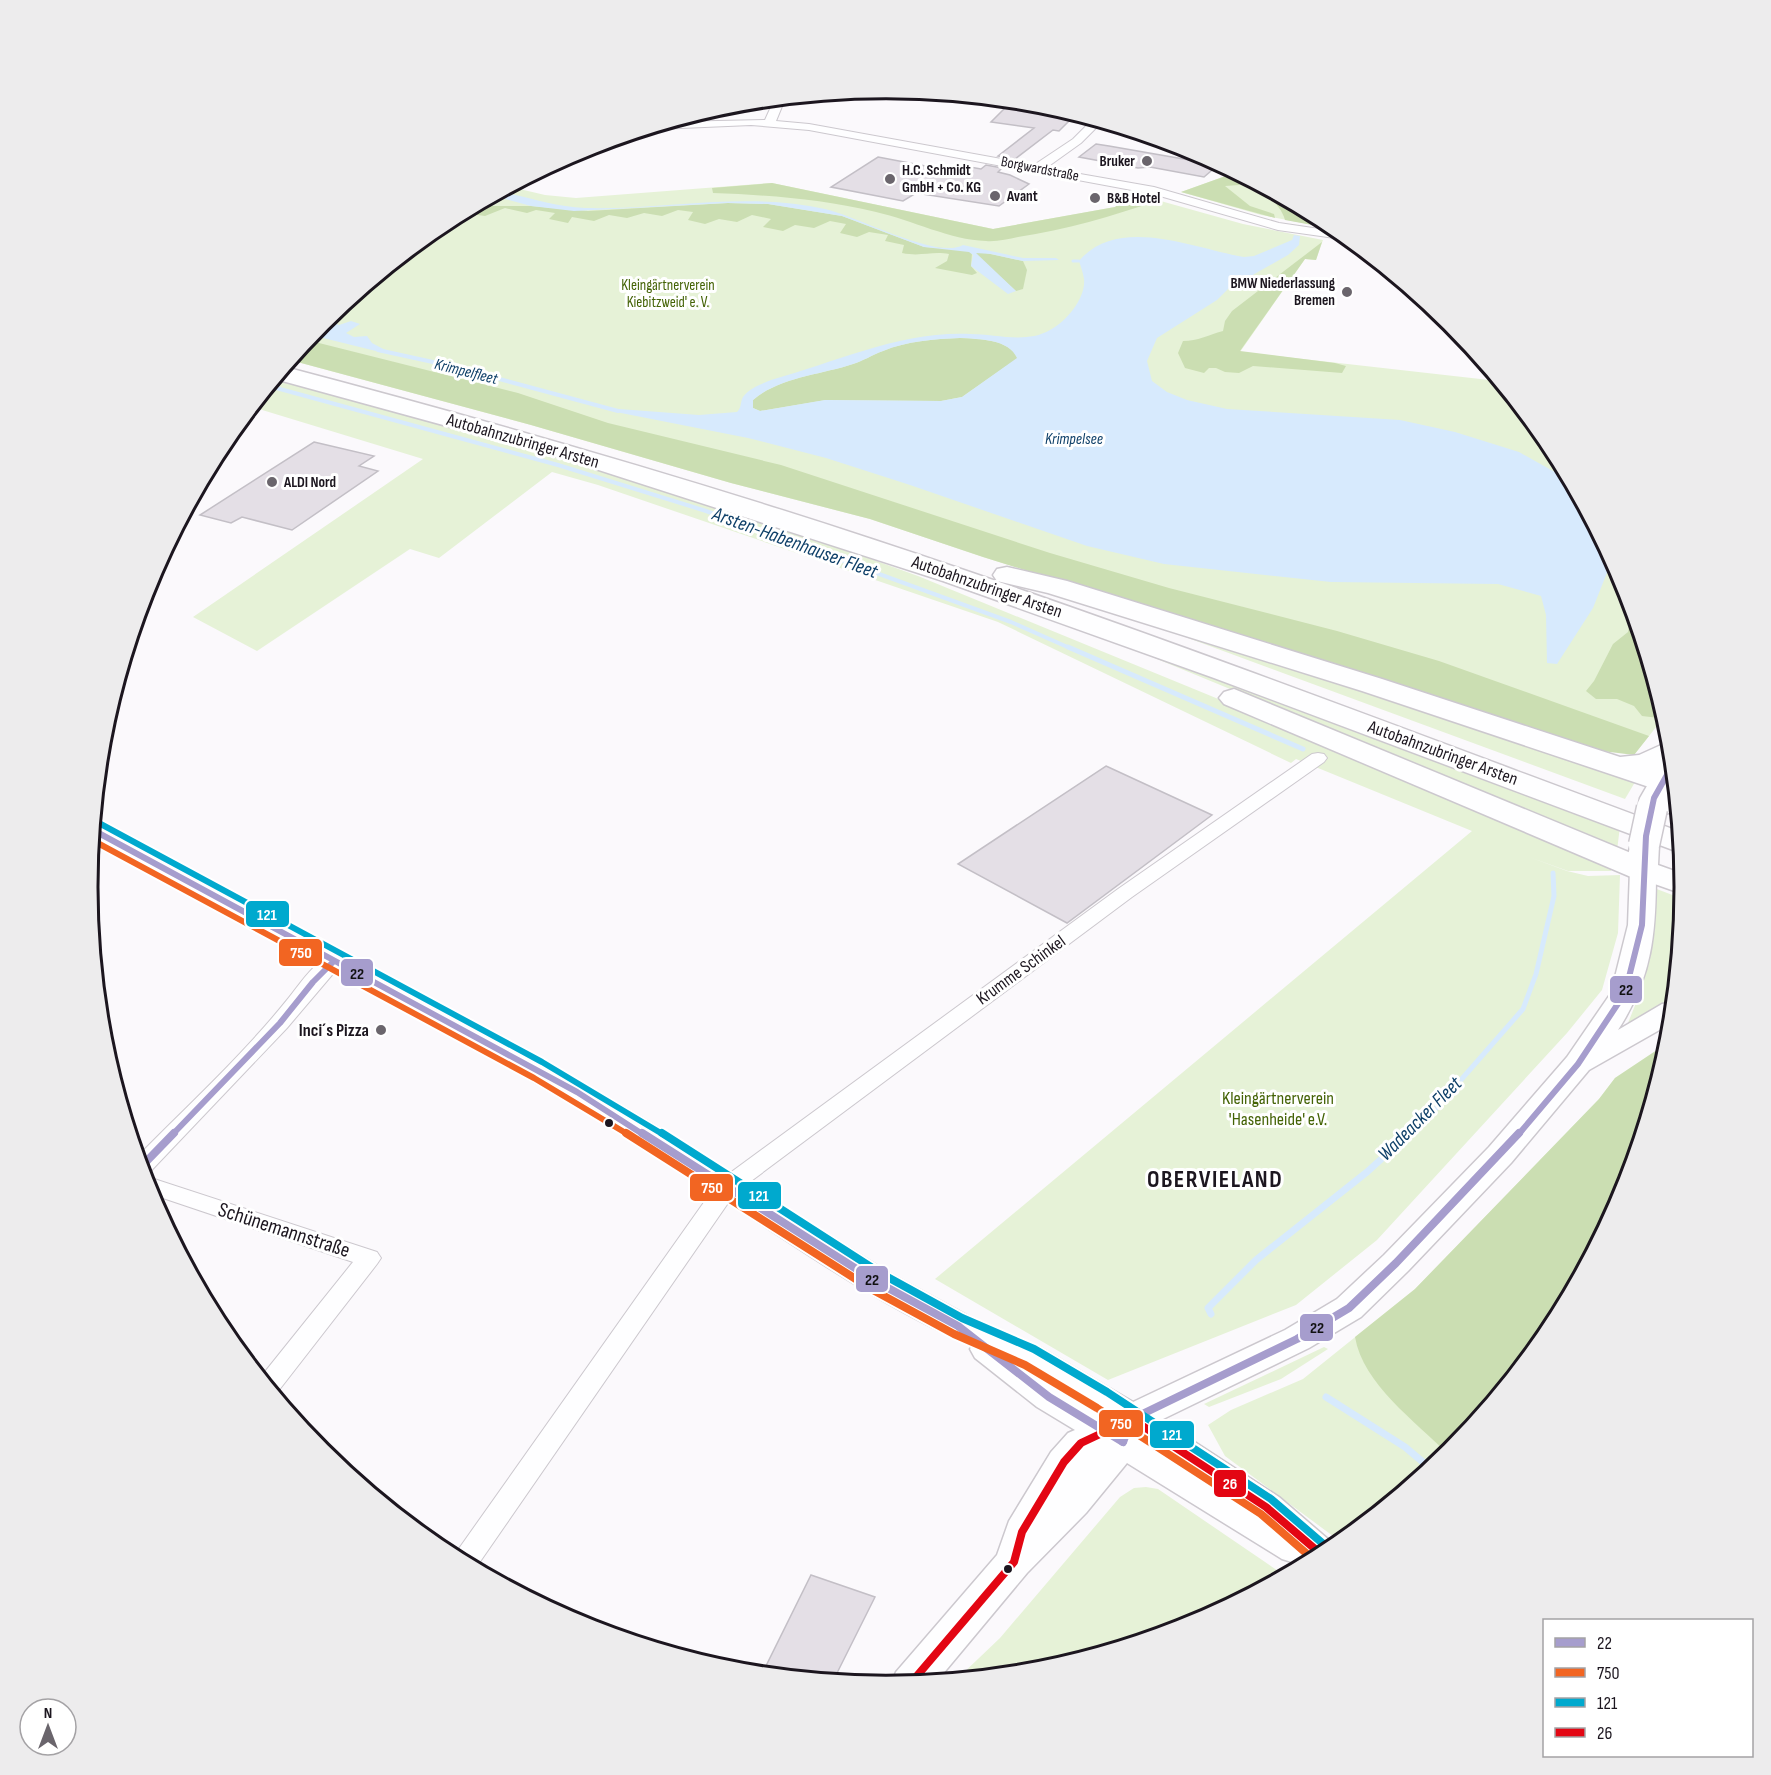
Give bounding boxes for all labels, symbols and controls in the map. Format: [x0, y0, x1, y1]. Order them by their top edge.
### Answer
street label: Borgwardstraße [999, 152, 1081, 186]
place label: Bruker [1100, 152, 1135, 171]
marker: Bruker [1140, 154, 1154, 168]
place label: H.C. Schmidt GmbH + Co. KG [902, 161, 981, 197]
marker: H.C. Schmidt GmbH + Co. KG [883, 172, 897, 186]
place label: Avant [1006, 187, 1038, 206]
marker: Avant [988, 189, 1002, 203]
place label: B&B Hotel [1107, 189, 1160, 208]
marker: B&B Hotel [1088, 191, 1102, 205]
place label: BMW Niederlassung Bremen [1230, 274, 1336, 310]
park label: Kleingärtnerverein Kiebitzweid' e. V. [621, 276, 715, 312]
marker: BMW Niederlassung Bremen [1340, 285, 1354, 299]
water label: Krimpelfleet [433, 355, 501, 389]
street label: Autobahnzubringer Arsten [443, 409, 602, 473]
water label: Krimpelsee [1045, 430, 1103, 449]
place label: ALDI Nord [283, 473, 336, 492]
marker: ALDI Nord [265, 475, 279, 489]
water label: Arsten-Habenhauser Fleet [708, 502, 882, 584]
street label: Autobahnzubringer Arsten [908, 551, 1065, 623]
street label: Autobahnzubringer Arsten [1364, 716, 1521, 790]
line badge: 121 [245, 900, 290, 928]
text: 121 [257, 906, 278, 925]
street label: Krumme Schinkel [972, 931, 1070, 1009]
line badge: 750 [278, 938, 323, 967]
text: 750 [290, 944, 312, 963]
line badge: 22 [340, 958, 374, 987]
text: 22 [350, 965, 364, 984]
line badge: 22 [1609, 975, 1643, 1004]
text: 22 [1619, 981, 1633, 1000]
place label: Inci´s Pizza [299, 1020, 369, 1041]
marker: Inci´s Pizza [374, 1023, 388, 1037]
water label: Wadeacker Fleet [1373, 1071, 1468, 1166]
park label: Kleingärtnerverein 'Hasenheide' e.V. [1222, 1088, 1334, 1130]
unlabelled marker [603, 1117, 615, 1129]
district label: OBERVIELAND [1147, 1165, 1283, 1194]
line badge: 750 [689, 1173, 734, 1202]
text: 750 [701, 1179, 723, 1198]
line badge: 121 [737, 1181, 782, 1210]
text: 121 [749, 1187, 770, 1206]
street label: Schünemannstraße [215, 1197, 353, 1263]
line badge: 22 [855, 1265, 889, 1293]
text: 22 [865, 1271, 879, 1290]
line badge: 22 [1299, 1313, 1334, 1342]
text: 22 [1310, 1319, 1324, 1338]
line badge: 750 [1098, 1409, 1144, 1438]
text: 750 [1110, 1415, 1132, 1434]
line badge: 121 [1149, 1420, 1195, 1449]
text: 121 [1162, 1426, 1183, 1445]
line badge: 26 [1213, 1469, 1247, 1498]
text: 26 [1223, 1475, 1237, 1494]
unlabelled marker [1002, 1563, 1014, 1575]
legend [1543, 1619, 1753, 1757]
text: 22 [1597, 1633, 1612, 1654]
text: 750 [1597, 1663, 1619, 1684]
text: 121 [1597, 1693, 1618, 1714]
north arrow [18, 1697, 78, 1757]
text: N [44, 1704, 52, 1723]
text: 26 [1597, 1723, 1612, 1744]

